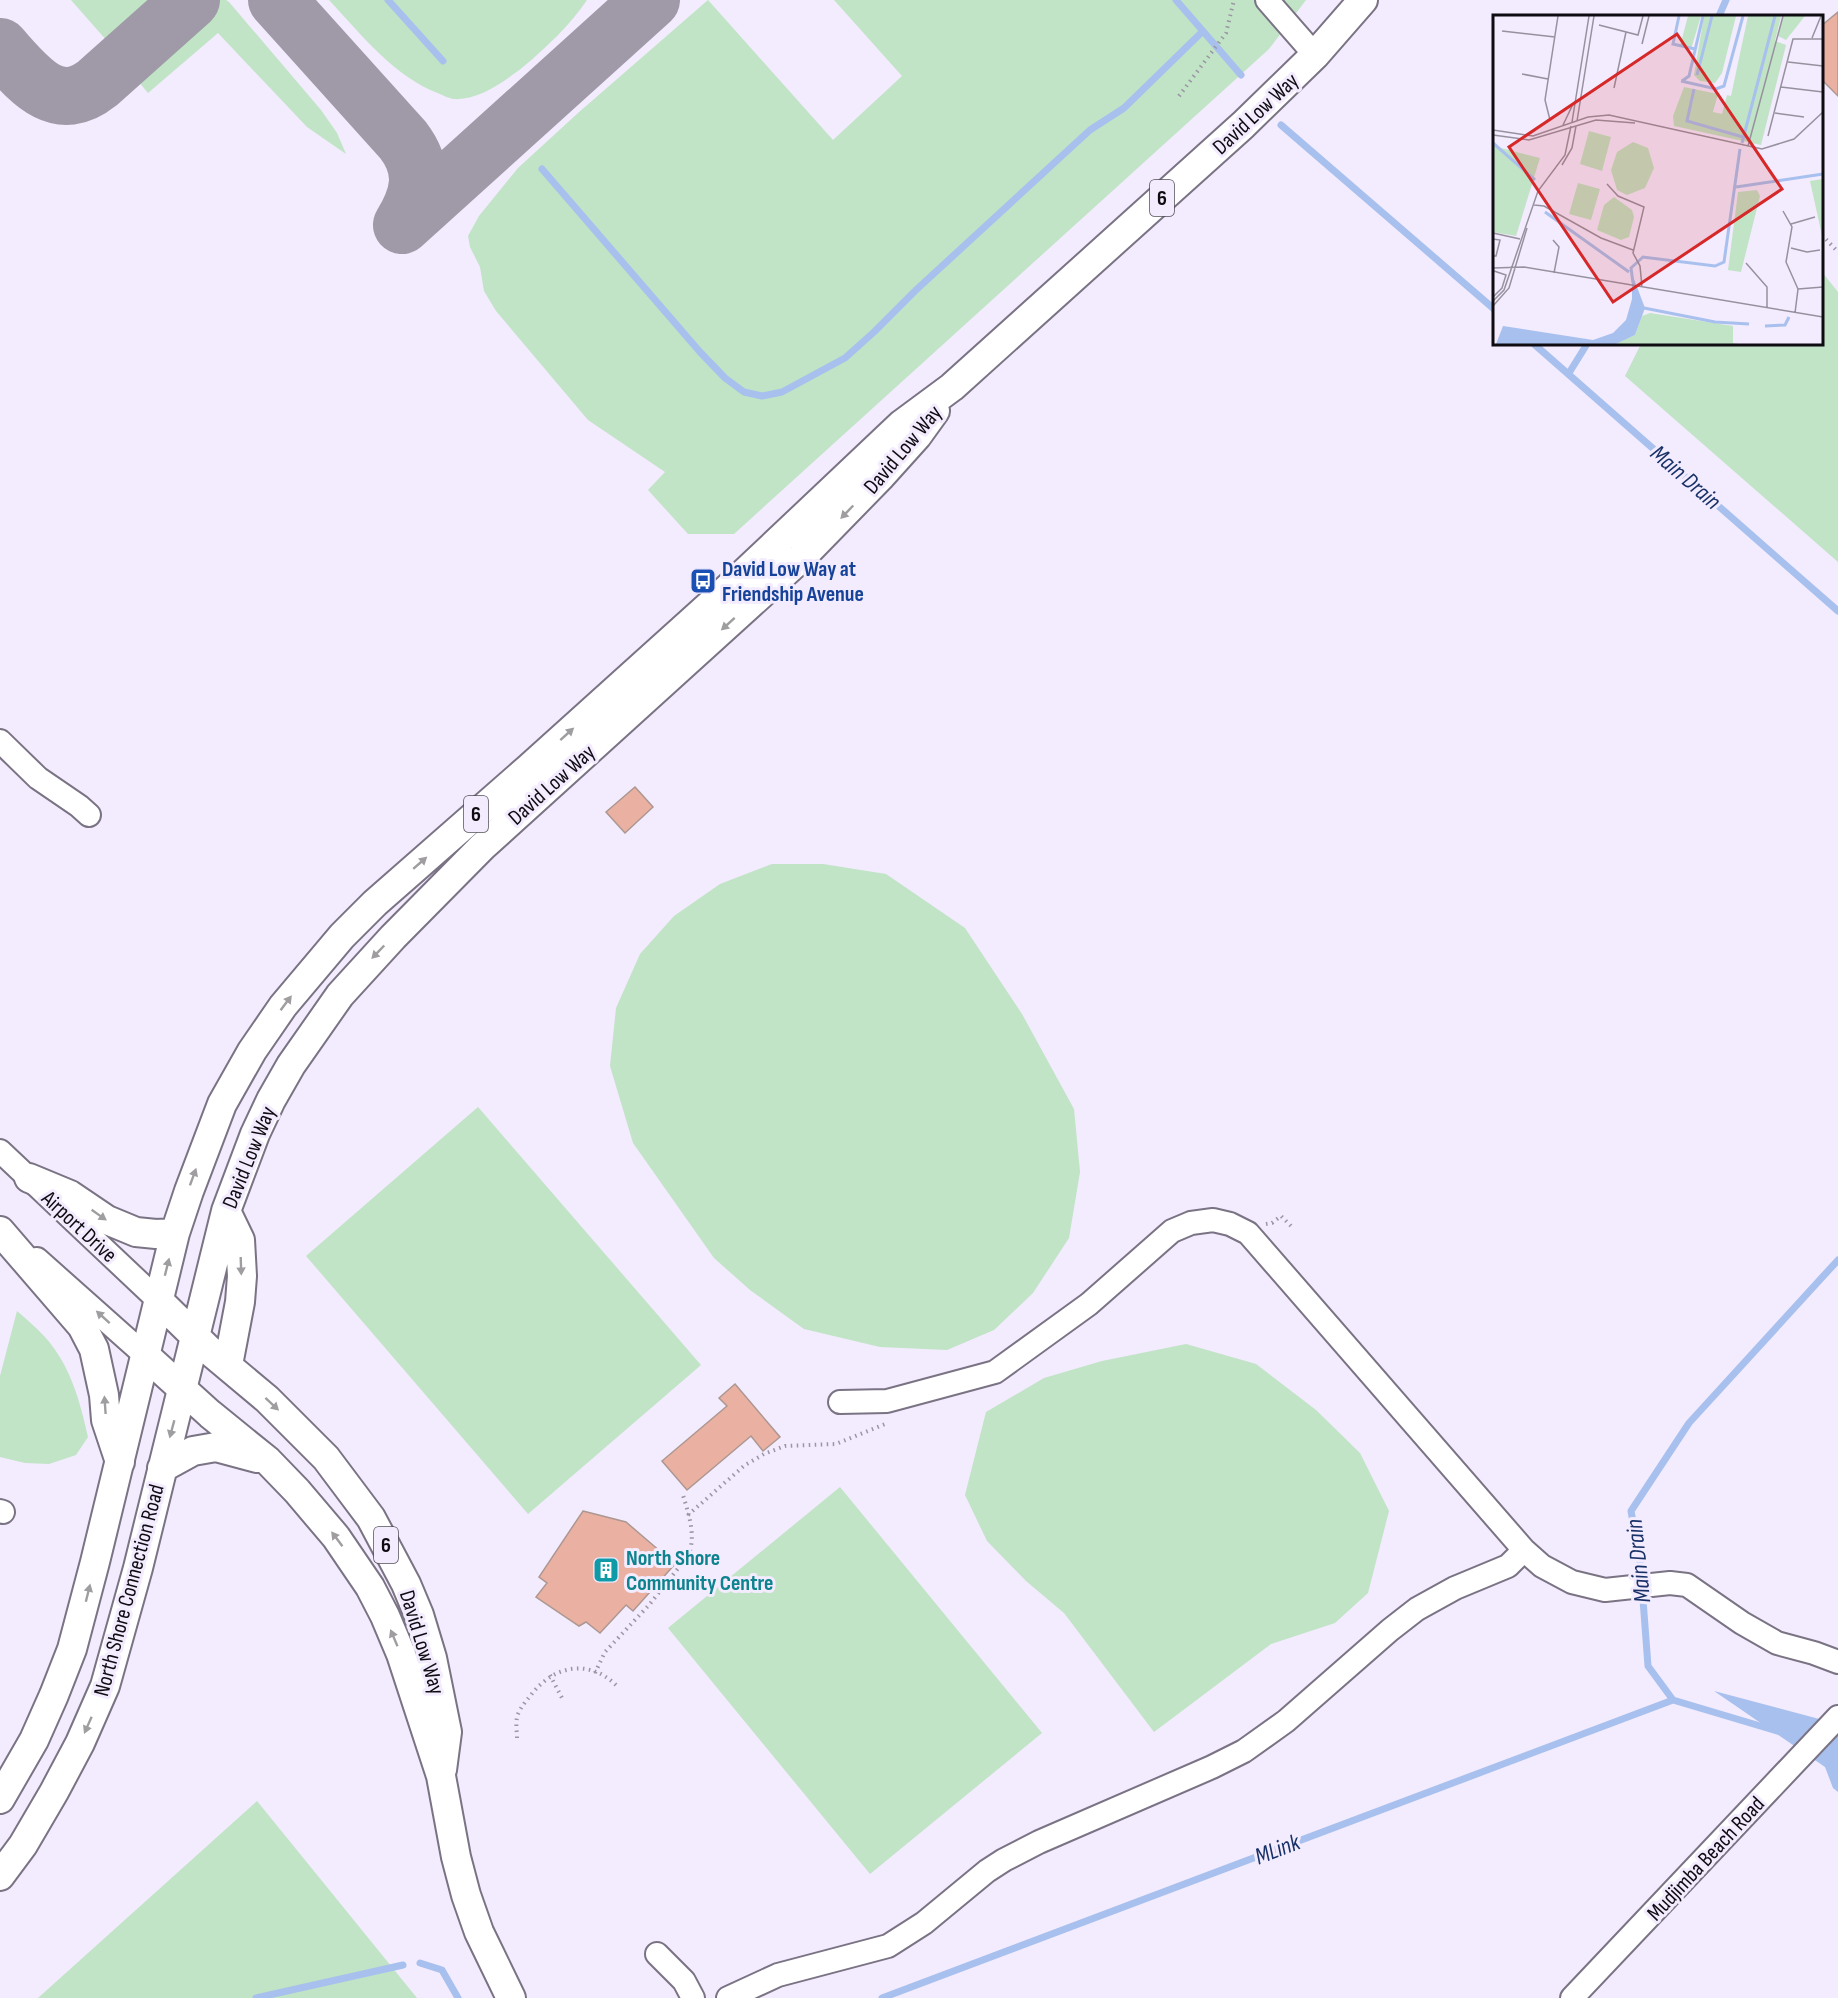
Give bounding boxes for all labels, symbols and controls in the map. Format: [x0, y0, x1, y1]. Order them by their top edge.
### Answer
inset map [1493, 15, 1823, 345]
street label: David Low Way [1207, 67, 1305, 161]
road number: 6 [1150, 180, 1174, 216]
street label: David Low Way [858, 400, 948, 500]
water label: Main Drain [1644, 439, 1727, 516]
one-way arrow [840, 504, 854, 519]
place label: David Low Way at Friendship Avenue [722, 556, 864, 608]
bus stop icon: David Low Way at Friendship Avenue [688, 566, 718, 596]
one-way arrow [721, 617, 736, 630]
one-way arrow [559, 728, 574, 741]
street label: David Low Way [503, 739, 601, 831]
road number: 6 [464, 796, 488, 832]
one-way arrow [412, 856, 428, 869]
one-way arrow [371, 945, 385, 960]
one-way arrow [279, 995, 292, 1011]
street label: David Low Way [217, 1102, 282, 1212]
one-way arrow [189, 1168, 199, 1186]
street label: Airport Drive [35, 1185, 122, 1269]
one-way arrow [91, 1209, 107, 1220]
one-way arrow [236, 1257, 246, 1276]
one-way arrow [163, 1258, 173, 1276]
one-way arrow [95, 1310, 111, 1323]
one-way arrow [100, 1396, 110, 1415]
one-way arrow [264, 1396, 278, 1410]
one-way arrow [167, 1420, 176, 1438]
street label: North Shore Connection Road [88, 1481, 171, 1699]
water label: Main Drain [1620, 1518, 1657, 1604]
road number: 6 [374, 1527, 398, 1563]
one-way arrow [331, 1531, 343, 1547]
place label: North Shore Community Centre [626, 1545, 773, 1597]
building icon: North Shore Community Centre [591, 1555, 621, 1585]
one-way arrow [83, 1584, 93, 1602]
street label: David Low Way [393, 1587, 450, 1698]
one-way arrow [389, 1629, 398, 1647]
one-way arrow [83, 1717, 92, 1734]
street label: Mudjimba Beach Road [1642, 1791, 1771, 1927]
water label: MLink [1250, 1827, 1305, 1871]

